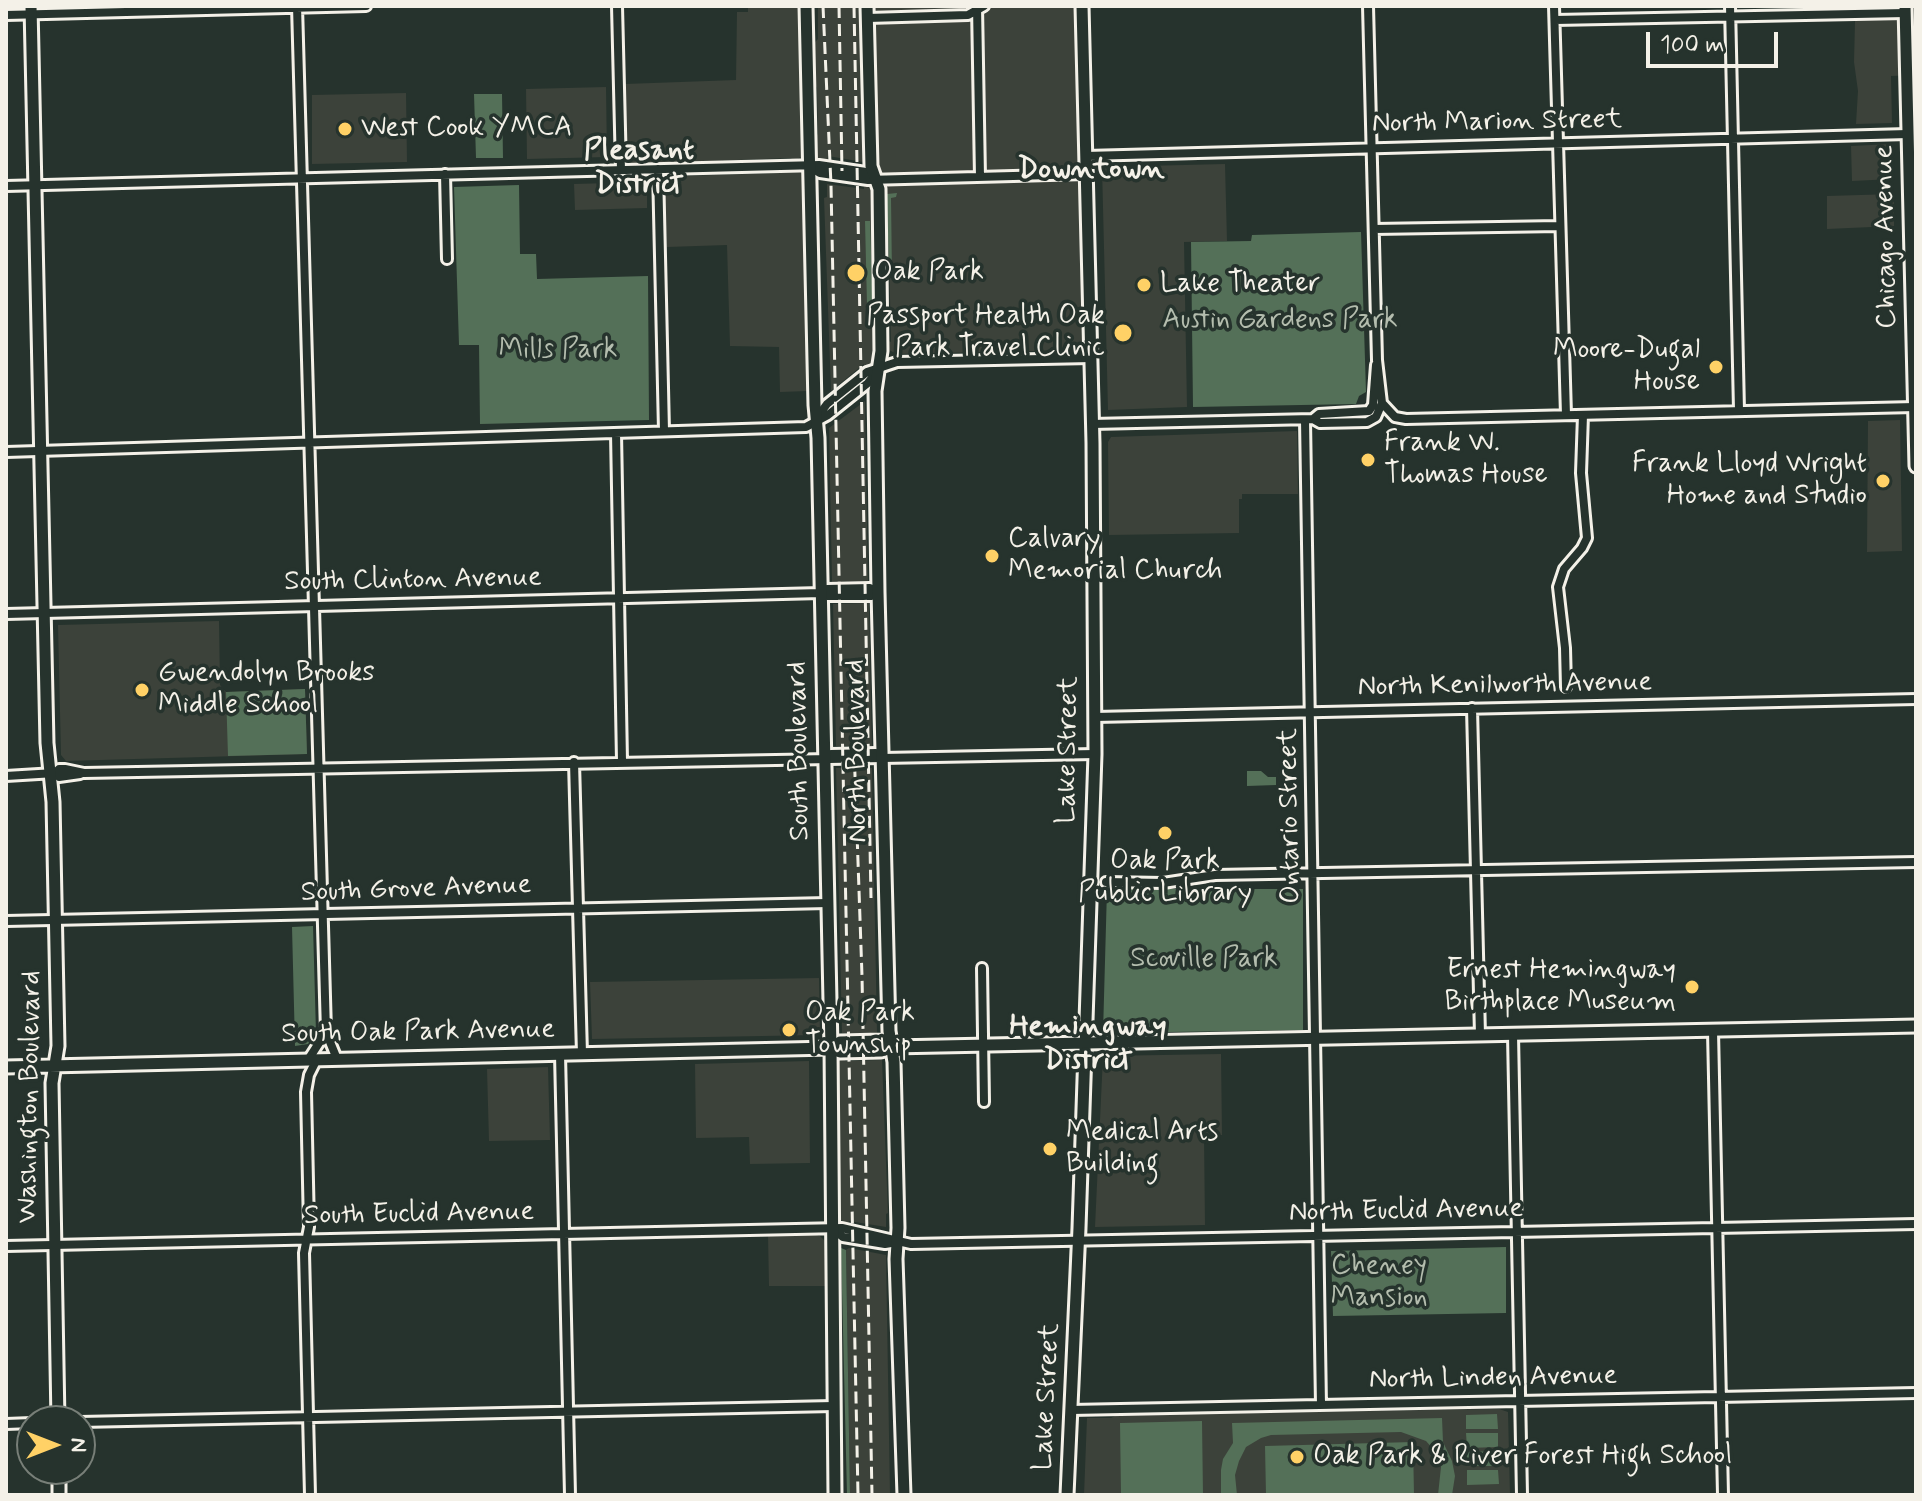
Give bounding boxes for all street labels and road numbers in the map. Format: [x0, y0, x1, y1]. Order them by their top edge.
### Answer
street label: North Marion Street [1372, 104, 1622, 142]
street label: Chicago Avenue [1869, 145, 1905, 329]
street label: South Clinton Avenue [284, 562, 542, 600]
street label: North Boulevard [840, 659, 876, 843]
street label: South Boulevard [782, 661, 818, 841]
street label: North Kenilworth Avenue [1357, 667, 1653, 705]
street label: Lake Street [1051, 676, 1087, 824]
street label: Ontario Street [1273, 728, 1309, 904]
street label: South Grove Avenue [300, 869, 532, 911]
street label: Washington Boulevard [12, 970, 50, 1224]
street label: South Oak Park Avenue [281, 1014, 555, 1052]
street label: North Euclid Avenue [1288, 1193, 1524, 1231]
street label: South Euclid Avenue [304, 1196, 534, 1234]
street label: Lake Street [1027, 1322, 1069, 1472]
street label: North Linden Avenue [1368, 1360, 1618, 1398]

